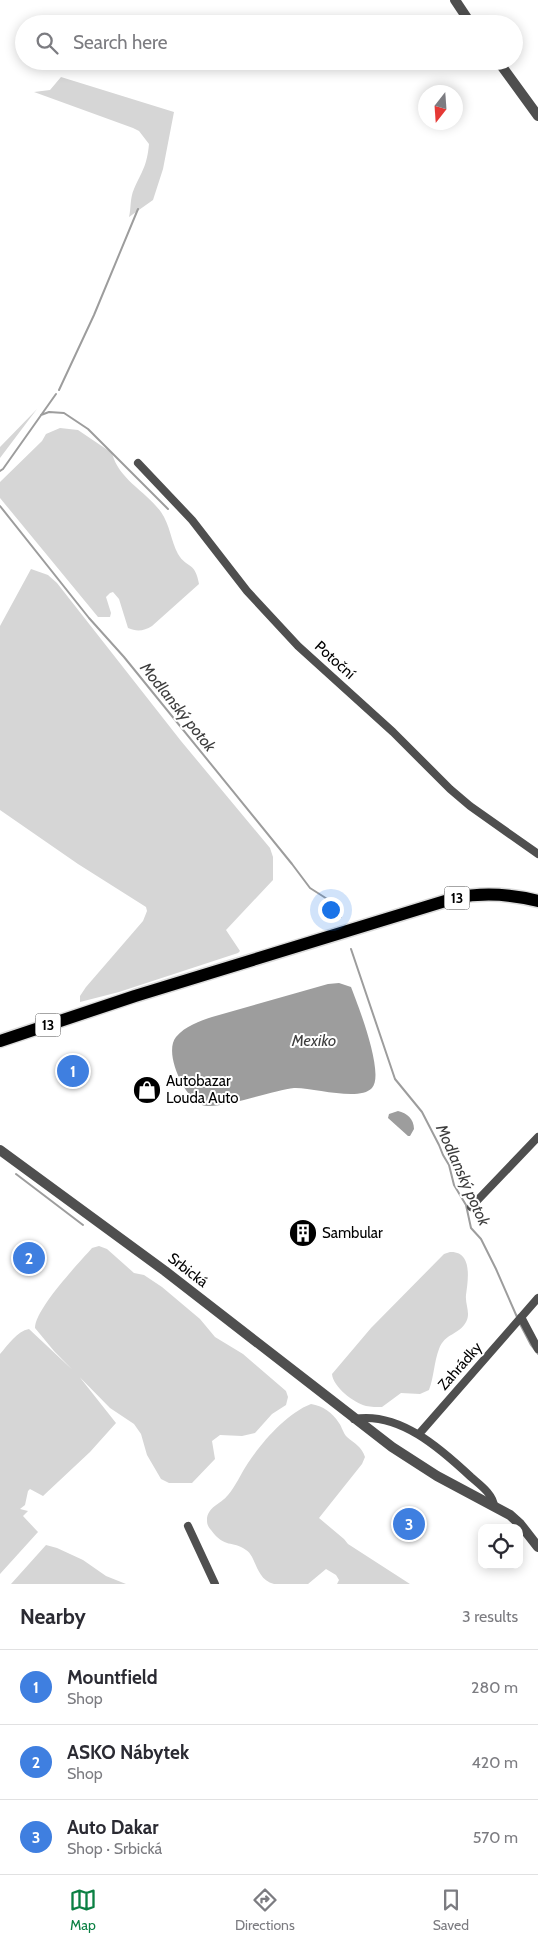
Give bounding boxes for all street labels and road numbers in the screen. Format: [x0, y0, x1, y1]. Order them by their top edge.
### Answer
street label: Potoční [311, 637, 359, 683]
road number: 13 [444, 886, 470, 910]
road number: 13 [36, 1014, 60, 1036]
street label: Srbická [165, 1249, 212, 1292]
street label: Zahrádky [434, 1338, 486, 1394]

